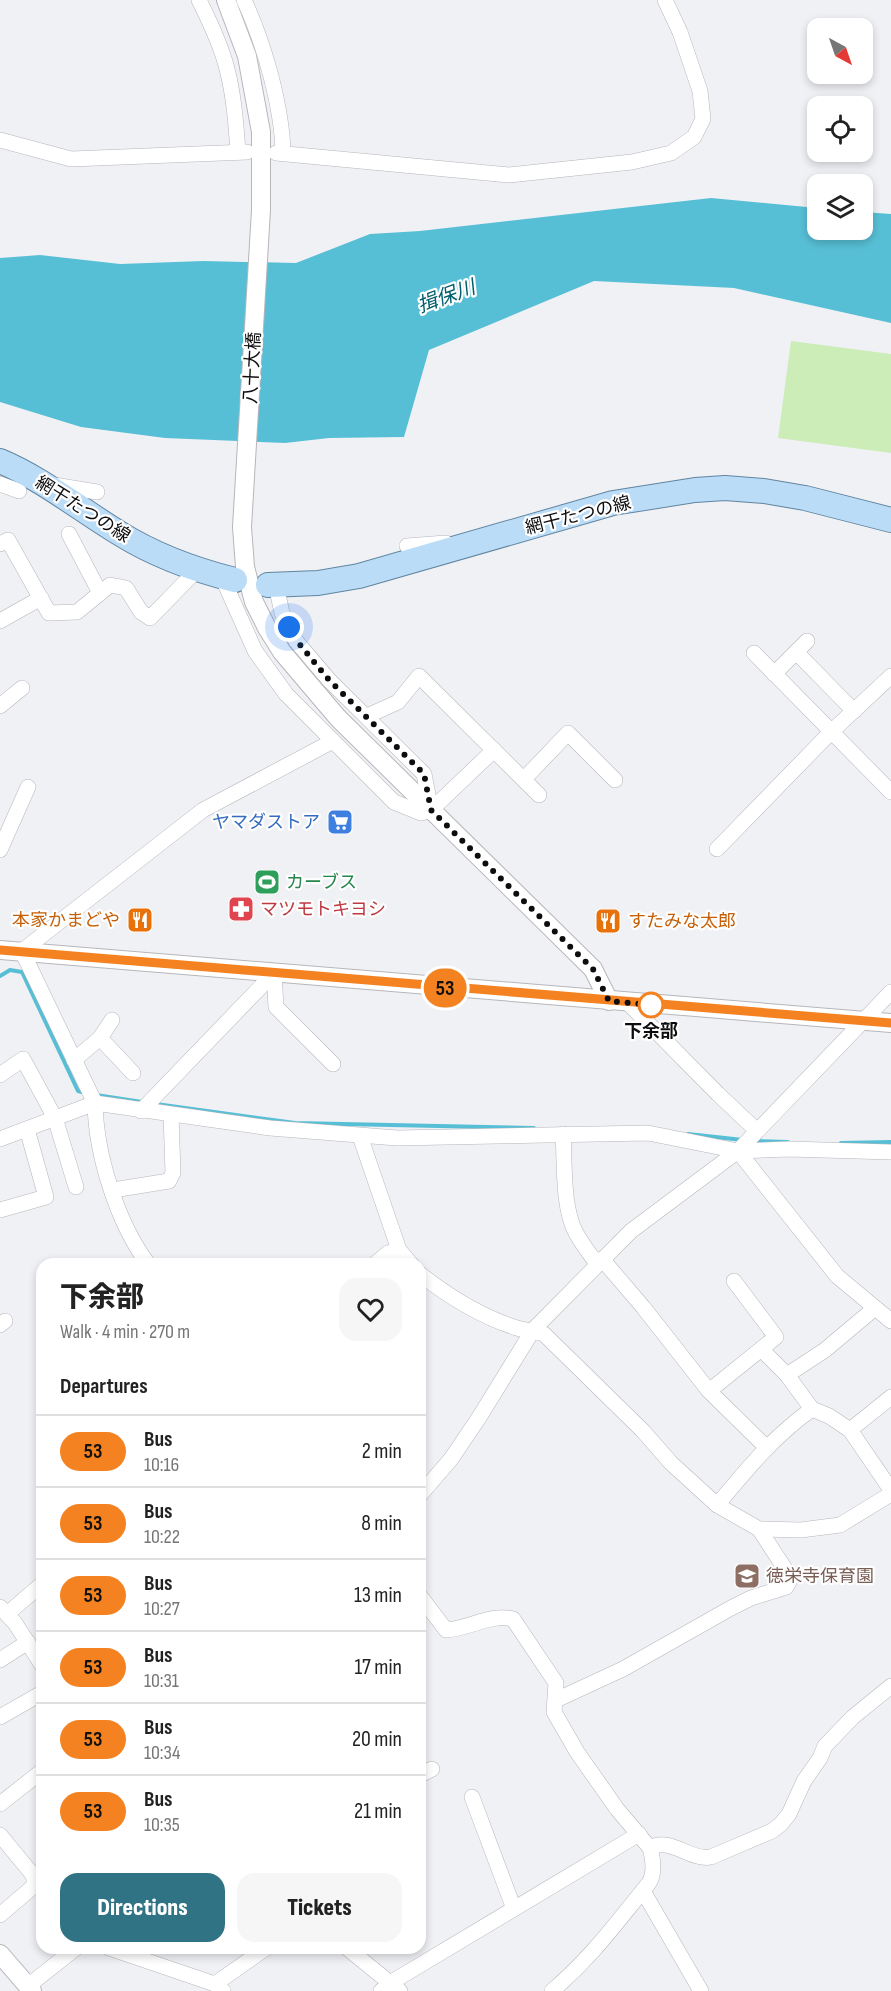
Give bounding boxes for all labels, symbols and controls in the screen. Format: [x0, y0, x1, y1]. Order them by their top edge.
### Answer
north arrow [807, 18, 873, 84]
map controls [807, 18, 873, 240]
button: locate [807, 96, 873, 162]
button: layers [807, 174, 873, 240]
water label: 揖保川 [414, 275, 481, 318]
street label: 八十大橋 [240, 332, 265, 405]
street label: 網干たつの線 [31, 472, 134, 547]
street label: 網干たつの線 [523, 492, 633, 539]
your location [274, 612, 304, 642]
supermarket icon: ヤマダストア [325, 807, 355, 837]
place label: ヤマダストア [212, 812, 320, 833]
sports icon: カーブス [252, 867, 282, 897]
place label: カーブス [286, 872, 357, 893]
pharmacy icon: マツモトキヨシ [226, 894, 256, 924]
place label: マツモトキヨシ [260, 899, 386, 920]
restaurant icon: 本家かまどや [125, 905, 155, 935]
restaurant icon: すたみな太郎 [593, 906, 623, 936]
place label: 本家かまどや [12, 910, 120, 931]
place label: すたみな太郎 [628, 911, 736, 932]
line badge: 53 [418, 968, 472, 1008]
text: 53 [436, 976, 454, 1001]
marker: 下余部 [638, 992, 664, 1018]
place label: 下余部 [624, 1021, 678, 1042]
button: heart [339, 1278, 402, 1341]
text: 下余部 [60, 1281, 144, 1314]
text: Walk · 4 min · 270 m [60, 1320, 190, 1344]
text: Departures [60, 1373, 148, 1400]
text: Bus [144, 1426, 173, 1453]
text: 2 min [362, 1438, 402, 1465]
text: 53 [84, 1439, 102, 1464]
text: 10:16 [144, 1453, 179, 1477]
text: Bus [144, 1498, 173, 1525]
text: 8 min [361, 1510, 402, 1537]
text: 53 [84, 1511, 102, 1536]
text: 10:22 [144, 1525, 180, 1549]
school or university icon: 徳栄寺保育園 [732, 1561, 762, 1591]
place label: 徳栄寺保育園 [766, 1566, 874, 1587]
text: Bus [144, 1570, 173, 1597]
text: 13 min [354, 1582, 402, 1609]
text: 53 [84, 1583, 102, 1608]
text: 10:27 [144, 1597, 180, 1621]
text: Bus [144, 1642, 173, 1669]
text: 17 min [354, 1654, 402, 1681]
text: 53 [84, 1655, 102, 1680]
text: 10:31 [144, 1669, 179, 1693]
text: Bus [144, 1714, 173, 1741]
text: 20 min [352, 1726, 402, 1753]
text: 53 [84, 1727, 102, 1752]
text: 10:34 [144, 1741, 180, 1765]
text: Bus [144, 1786, 173, 1813]
text: 21 min [354, 1798, 402, 1825]
text: 53 [84, 1799, 102, 1824]
text: 10:35 [144, 1813, 180, 1837]
button: Directions [60, 1873, 225, 1942]
button: Tickets [237, 1873, 402, 1942]

